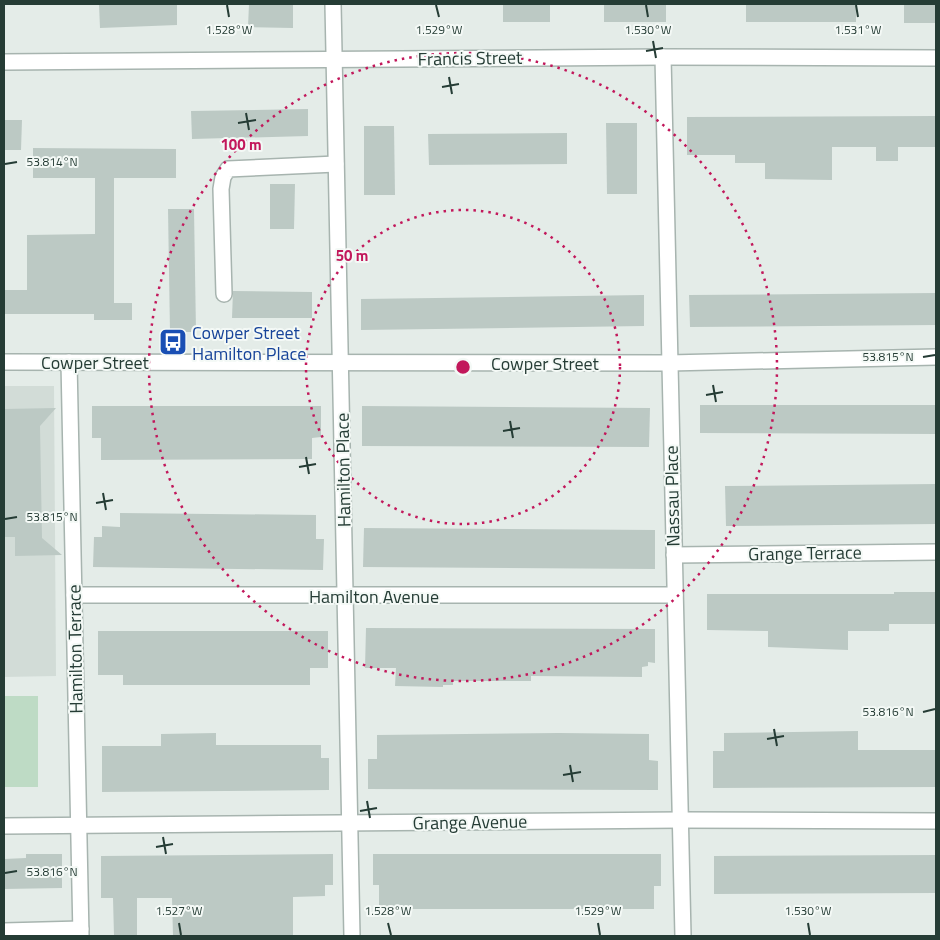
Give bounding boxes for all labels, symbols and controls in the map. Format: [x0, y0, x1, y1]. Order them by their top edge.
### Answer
text: 1.528°W [206, 20, 253, 39]
text: 1.529°W [416, 20, 463, 39]
text: 1.530°W [625, 20, 672, 39]
text: 1.531°W [835, 20, 882, 39]
street label: Francis Street [418, 44, 523, 72]
text: 100 m [220, 133, 262, 156]
text: 53.814°N [26, 152, 78, 171]
text: 50 m [336, 244, 368, 267]
place label: Cowper Street Hamilton Place [192, 319, 306, 367]
bus stop icon: Cowper Street Hamilton Place [158, 327, 188, 357]
text: 53.815°N [862, 347, 914, 366]
street label: Cowper Street [41, 349, 150, 376]
street label: Cowper Street [491, 350, 600, 377]
centre of rings [454, 358, 472, 376]
street label: Hamilton Place [329, 413, 357, 527]
street label: Nassau Place [658, 445, 686, 547]
text: 53.815°N [26, 507, 78, 526]
street label: Grange Terrace [748, 539, 862, 567]
street label: Hamilton Avenue [309, 583, 439, 610]
street label: Hamilton Terrace [60, 584, 90, 714]
text: 53.816°N [862, 702, 914, 721]
street label: Grange Avenue [412, 808, 528, 836]
text: 53.816°N [26, 862, 78, 881]
text: 1.527°W [156, 901, 203, 920]
text: 1.528°W [365, 901, 412, 920]
text: 1.529°W [575, 901, 622, 920]
text: 1.530°W [785, 901, 832, 920]

